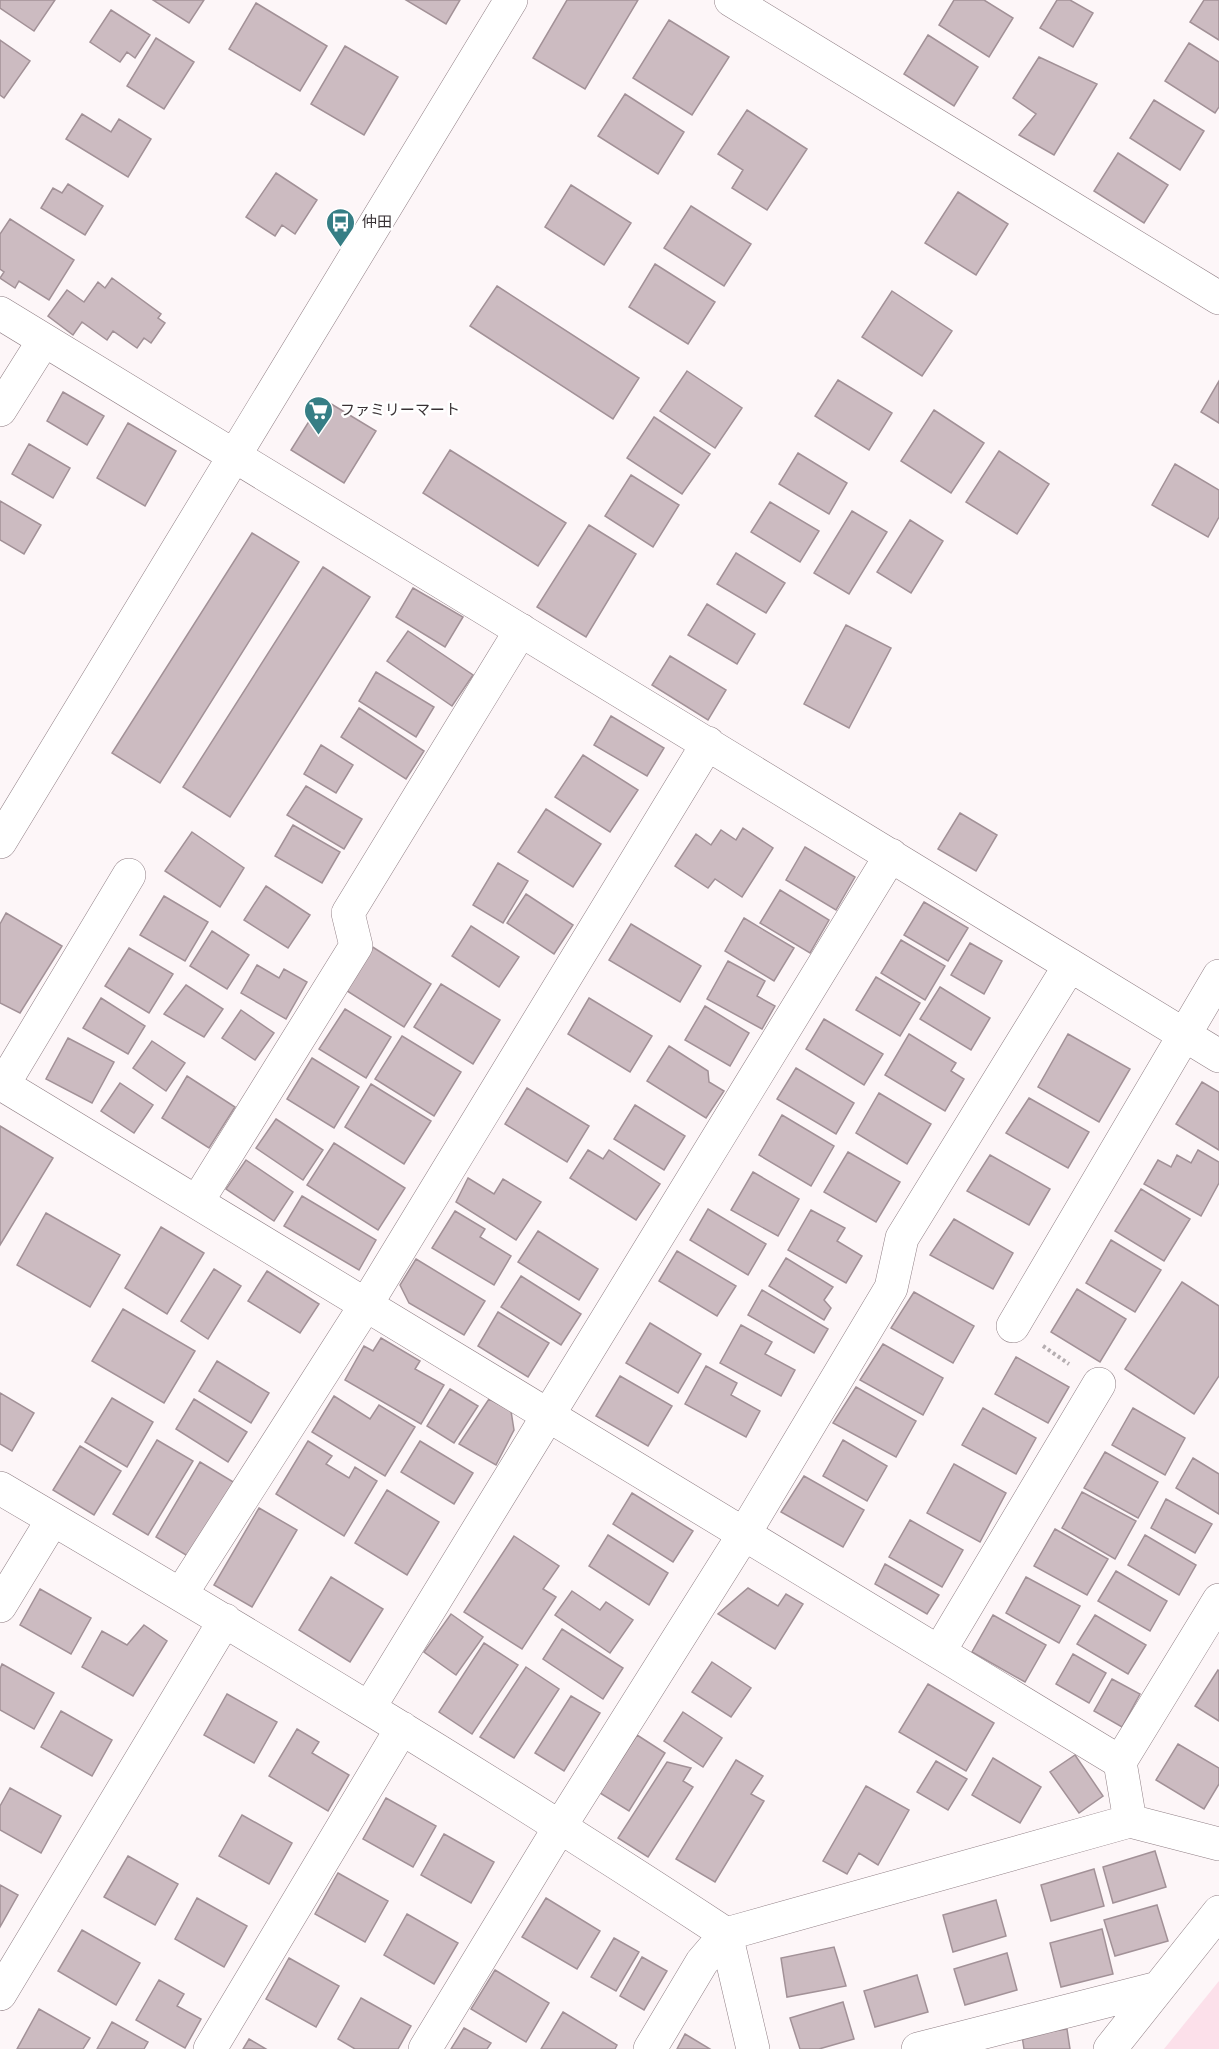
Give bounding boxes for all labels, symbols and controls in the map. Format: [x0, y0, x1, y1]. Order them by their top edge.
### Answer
bus stop icon: 仲田 [325, 206, 357, 248]
place label: 仲田 [362, 213, 392, 230]
supermarket icon: ファミリーマート [303, 394, 335, 436]
place label: ファミリーマート [340, 401, 460, 418]

